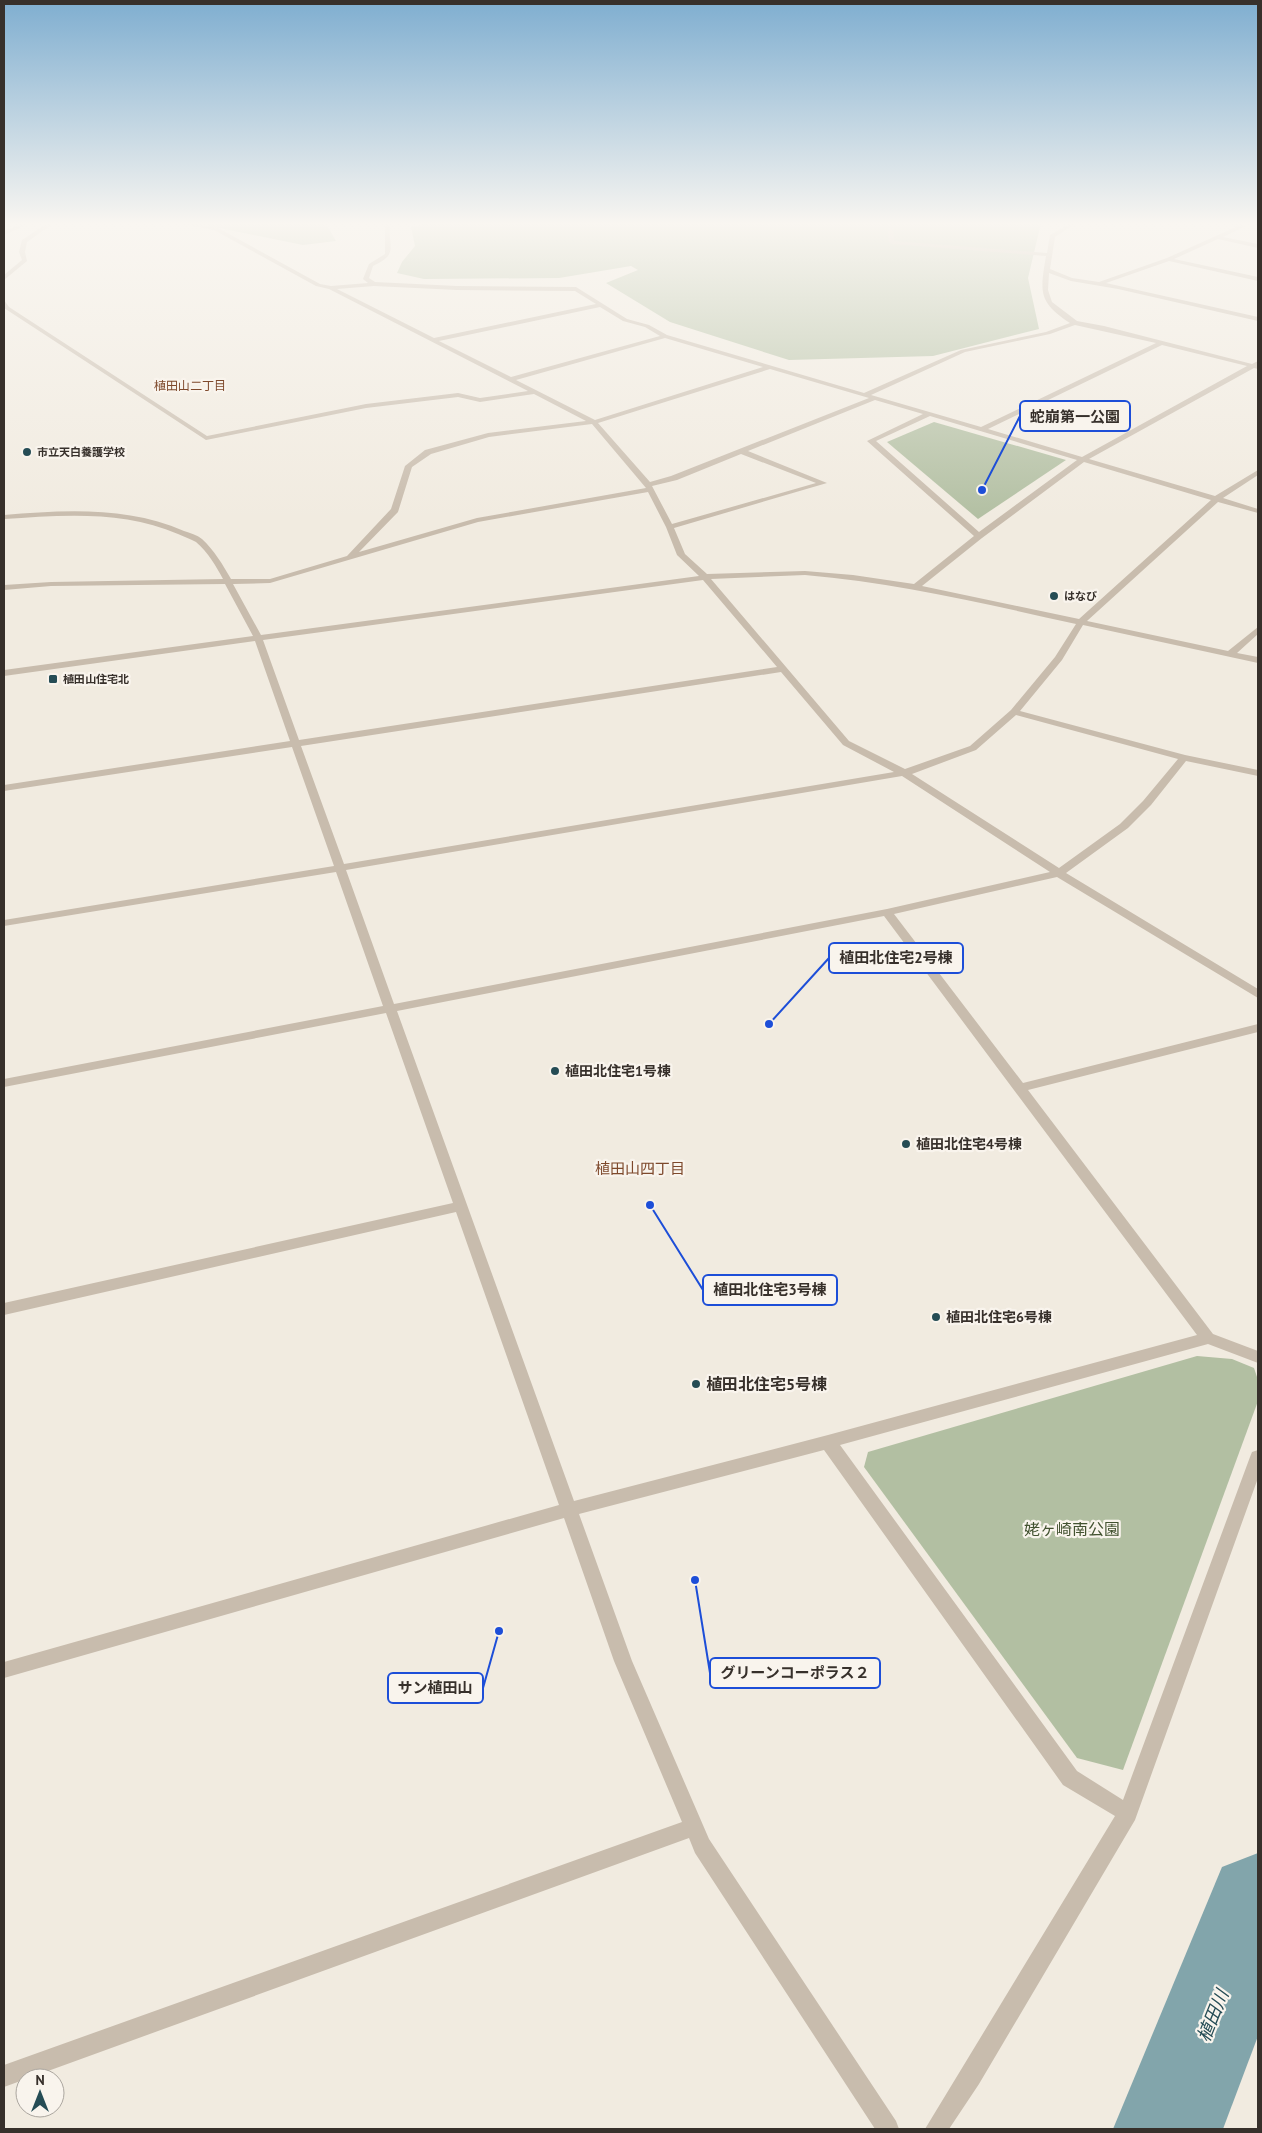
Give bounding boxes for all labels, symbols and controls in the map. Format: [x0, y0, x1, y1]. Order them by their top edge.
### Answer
district label: 植田山二丁目 [154, 378, 226, 393]
callout: 蛇崩第一公園 [1020, 401, 1130, 431]
text: 蛇崩第一公園 [1030, 407, 1120, 426]
place label: 市立天白養護学校 [37, 445, 125, 459]
marker: 市立天白養護学校 [21, 446, 33, 458]
place label: はなび [1064, 589, 1097, 603]
marker: はなび [1048, 590, 1060, 602]
place label: 植田山住宅北 [63, 672, 129, 686]
marker: 植田山住宅北 [47, 673, 59, 685]
callout: 植田北住宅2号棟 [829, 943, 963, 973]
text: 植田北住宅2号棟 [839, 948, 953, 967]
place label: 植田北住宅1号棟 [565, 1062, 671, 1080]
marker: 植田北住宅1号棟 [549, 1065, 561, 1077]
place label: 植田北住宅4号棟 [916, 1135, 1022, 1153]
marker: 植田北住宅4号棟 [900, 1138, 912, 1150]
district label: 植田山四丁目 [595, 1159, 685, 1178]
callout: 植田北住宅3号棟 [703, 1275, 837, 1305]
text: 植田北住宅3号棟 [713, 1280, 827, 1299]
place label: 植田北住宅6号棟 [946, 1308, 1052, 1326]
marker: 植田北住宅6号棟 [930, 1311, 942, 1323]
place label: 植田北住宅5号棟 [706, 1374, 827, 1394]
marker: 植田北住宅5号棟 [690, 1378, 702, 1390]
park label: 姥ヶ崎南公園 [1024, 1519, 1120, 1539]
callout: グリーンコーポラス２ [710, 1658, 880, 1688]
text: グリーンコーポラス２ [721, 1663, 869, 1682]
callout: サン植田山 [388, 1673, 483, 1703]
text: サン植田山 [397, 1678, 473, 1697]
water label: 植田川 [1192, 1985, 1234, 2045]
north arrow [15, 2068, 65, 2118]
text: N [35, 2071, 45, 2089]

